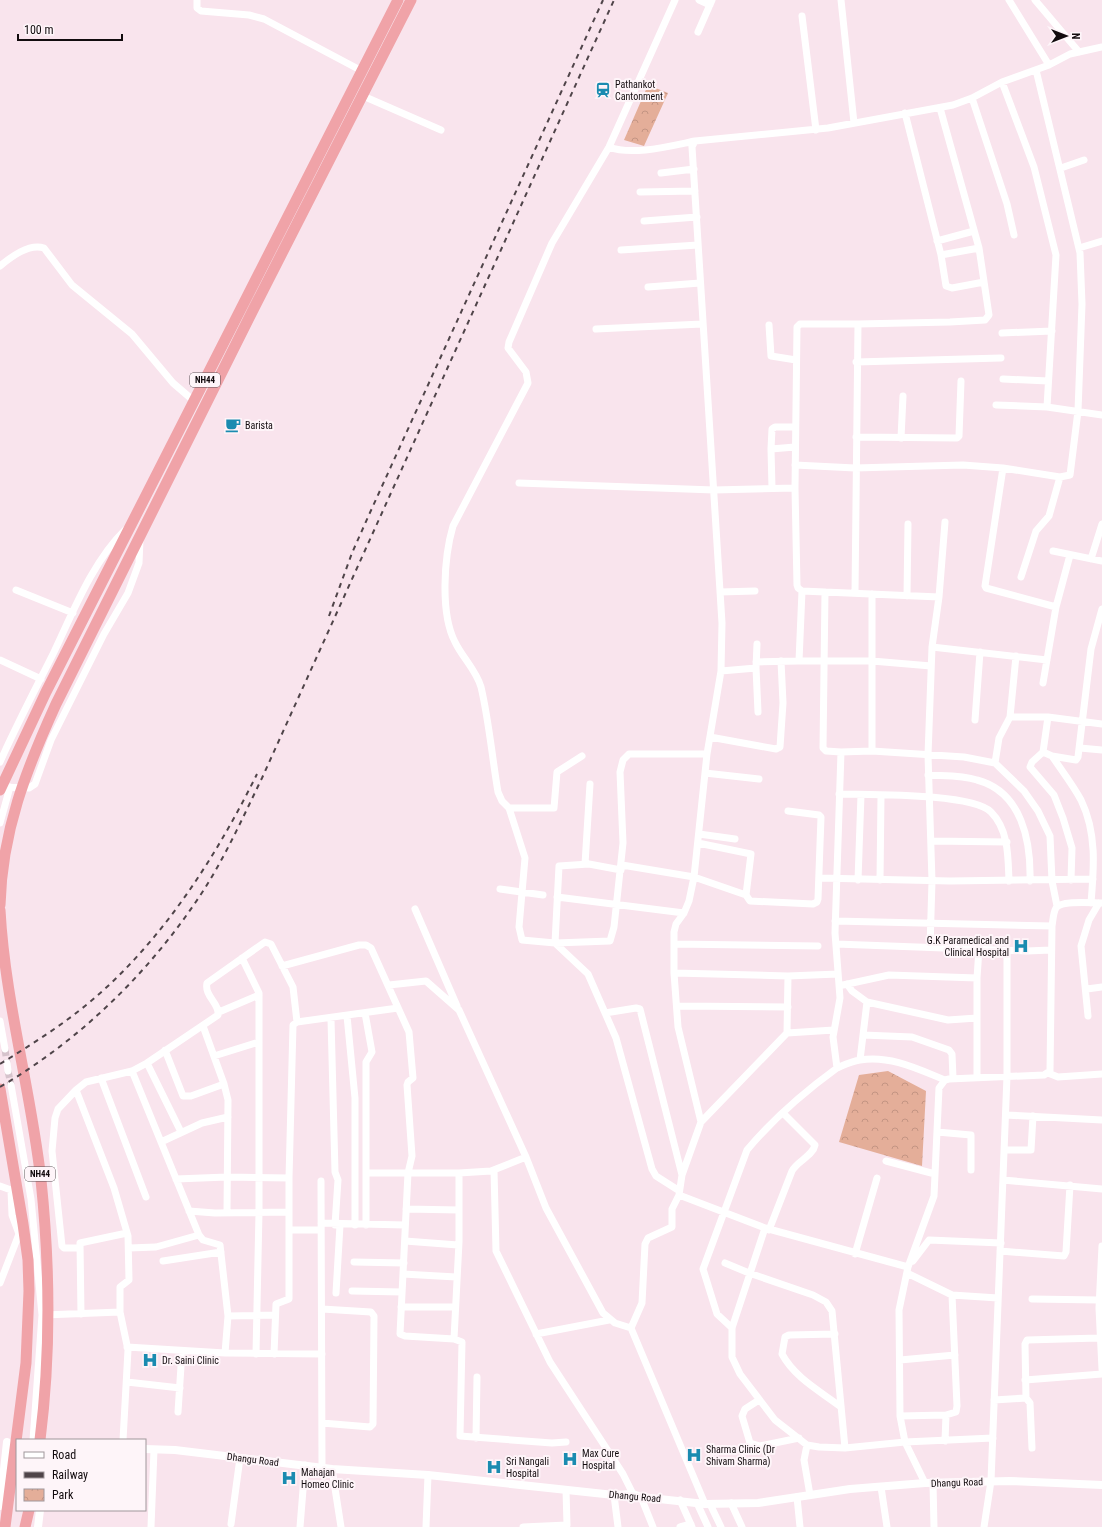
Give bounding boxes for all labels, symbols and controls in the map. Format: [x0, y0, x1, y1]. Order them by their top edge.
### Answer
scale bar [18, 16, 122, 42]
north arrow [1046, 16, 1086, 56]
text: 100 m [24, 23, 54, 37]
text: N [1069, 33, 1082, 40]
place label: Pathankot Cantonment [615, 79, 663, 102]
station icon: Pathankot Cantonment [594, 81, 612, 99]
road number: NH44 [190, 373, 220, 387]
cafe icon: Barista [224, 416, 242, 434]
place label: Barista [245, 420, 273, 431]
place label: G.K Paramedical and Clinical Hospital [927, 935, 1009, 958]
hospital icon: G.K Paramedical and Clinical Hospital [1012, 937, 1030, 955]
road number: NH44 [25, 1167, 55, 1181]
hospital icon: Dr. Saini Clinic [141, 1351, 159, 1369]
place label: Dr. Saini Clinic [162, 1355, 219, 1366]
legend [16, 1439, 146, 1511]
place label: Sharma Clinic (Dr Shivam Sharma) [706, 1444, 775, 1468]
hospital icon: Sharma Clinic (Dr Shivam Sharma) [685, 1446, 703, 1464]
text: Road [52, 1448, 76, 1462]
place label: Max Cure Hospital [582, 1448, 619, 1471]
hospital icon: Max Cure Hospital [561, 1450, 579, 1468]
street label: Dhangu Road [226, 1451, 280, 1468]
place label: Sri Nangali Hospital [506, 1456, 549, 1479]
hospital icon: Sri Nangali Hospital [485, 1458, 503, 1476]
place label: Mahajan Homeo Clinic [301, 1467, 354, 1490]
text: Railway [52, 1468, 88, 1482]
hospital icon: Mahajan Homeo Clinic [280, 1469, 298, 1487]
street label: Dhangu Road [931, 1476, 983, 1489]
text: Park [52, 1488, 74, 1502]
street label: Dhangu Road [608, 1489, 662, 1504]

